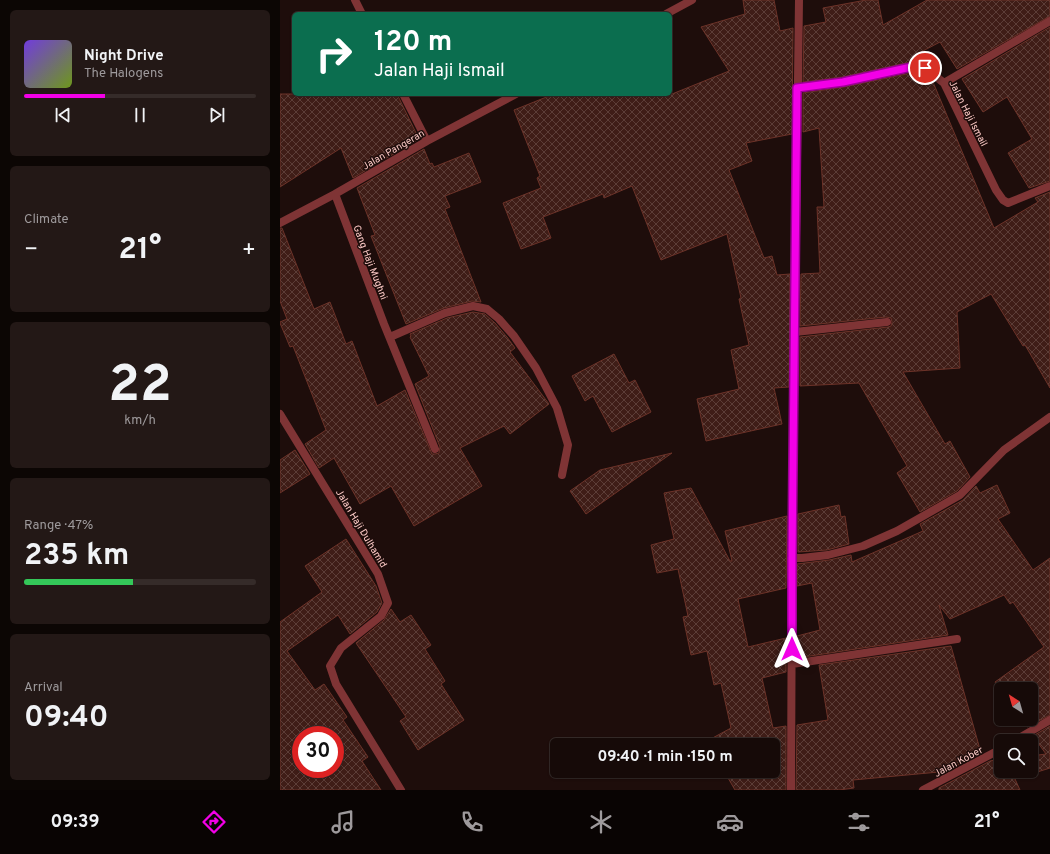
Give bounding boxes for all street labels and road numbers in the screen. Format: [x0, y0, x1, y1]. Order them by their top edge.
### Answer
street label: Jalan Haji Ismail [945, 78, 990, 149]
street label: Jalan Pangeran [360, 127, 427, 173]
street label: Gang Haji Mughni [349, 223, 390, 302]
street label: Jalan Haji Dulhamid [332, 487, 389, 570]
street label: Jalan Kober [932, 744, 986, 781]

